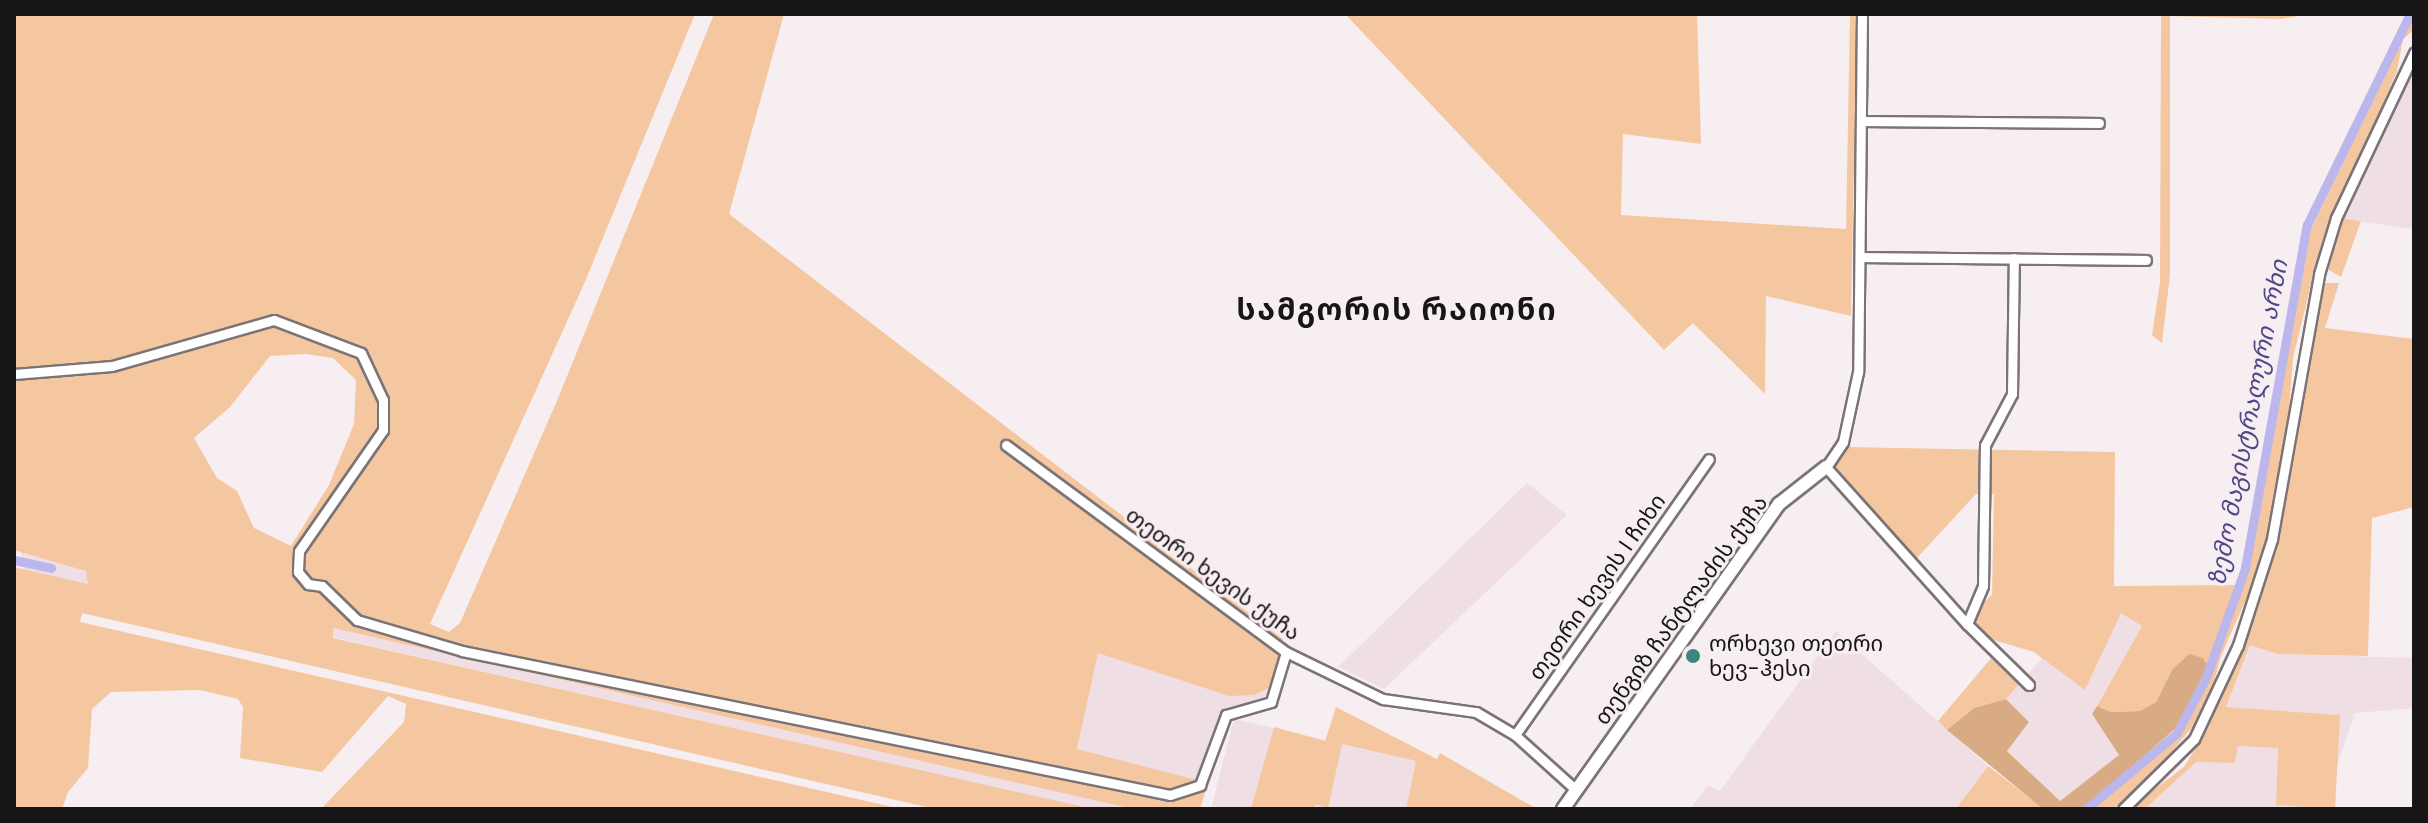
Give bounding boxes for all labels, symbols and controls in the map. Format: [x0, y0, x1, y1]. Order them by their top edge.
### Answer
water label: ზემო მაგისტრალური არხი [2202, 258, 2294, 588]
district label: სამგორის რაიონი [1236, 292, 1558, 328]
street label: თეთრი ხევის I ჩიხი [1523, 489, 1671, 685]
street label: თენგიზ ჩანტლაძის ქუჩა [1589, 490, 1773, 730]
street label: თეთრი ხევის ქუჩა [1121, 502, 1305, 646]
place label: ორხევი თეთრი ხევ-ჰესი [1709, 630, 1883, 682]
marker: ორხევი თეთრი ხევ-ჰესი [1684, 647, 1702, 665]

